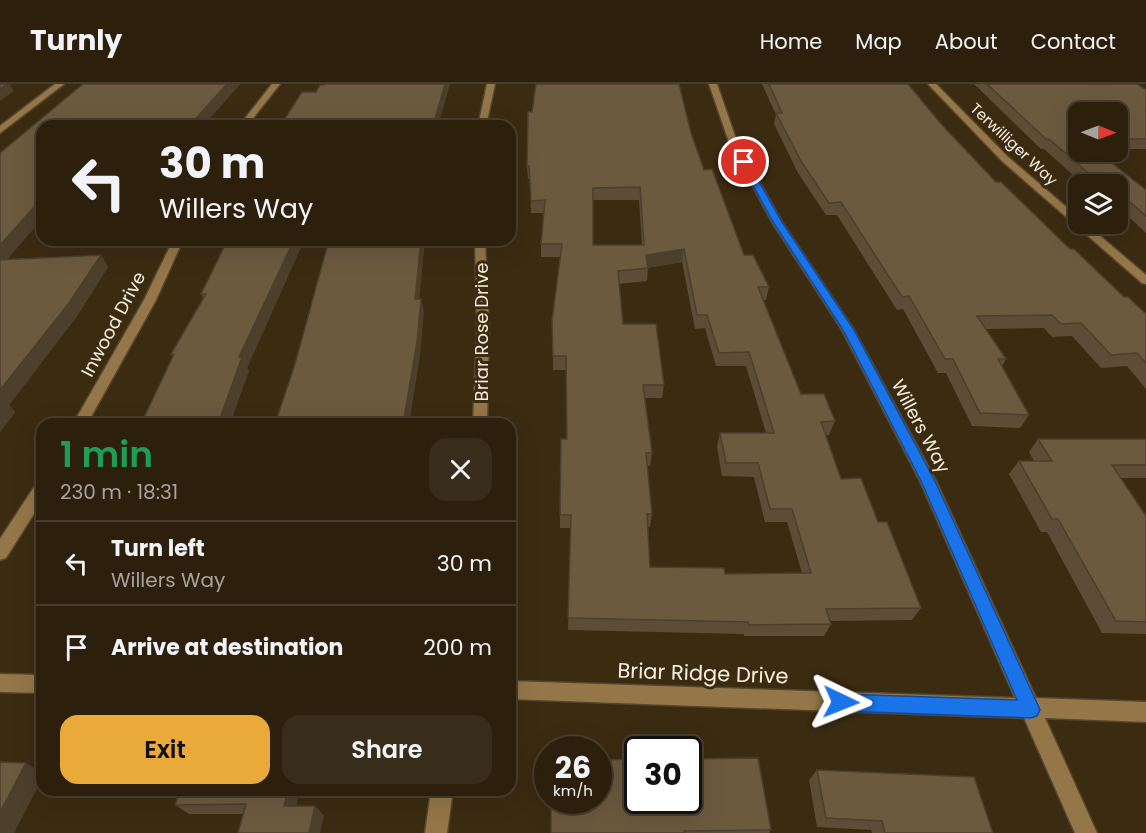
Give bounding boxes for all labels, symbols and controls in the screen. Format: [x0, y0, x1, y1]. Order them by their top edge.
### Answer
text: Turnly [30, 21, 122, 60]
text: Home [760, 27, 822, 56]
text: Map [855, 27, 902, 56]
text: About [935, 27, 998, 56]
text: Contact [1031, 27, 1116, 56]
street label: Terwilliger Way [966, 98, 1063, 190]
north arrow [1068, 102, 1128, 162]
map controls [1068, 102, 1128, 234]
text: 30 m [159, 134, 265, 193]
pin [718, 136, 769, 187]
icon: left [60, 144, 138, 222]
icon: arrive [727, 145, 760, 178]
button: layers [1068, 174, 1128, 234]
text: Willers Way [159, 190, 313, 227]
street label: Briar Rose Drive [469, 263, 494, 401]
street label: Inwood Drive [75, 267, 151, 381]
street label: Willers Way [886, 375, 956, 477]
text: 1 min [60, 429, 153, 480]
button: close [429, 438, 492, 501]
text: 230 m · 18:31 [60, 478, 178, 506]
text: Turn left [111, 533, 205, 564]
icon: left [60, 547, 93, 580]
text: 30 m [437, 548, 492, 579]
text: Willers Way [111, 566, 225, 594]
icon: arrive [60, 631, 93, 664]
text: Arrive at destination [111, 632, 343, 663]
text: 200 m [423, 632, 492, 663]
street label: Briar Ridge Drive [617, 656, 789, 690]
position arrow [809, 670, 873, 734]
button: Exit [60, 715, 270, 784]
button: Share [282, 715, 492, 784]
speed limit sign: 30 [624, 736, 702, 814]
text: 26 [555, 746, 591, 789]
text: km/h [553, 780, 593, 801]

